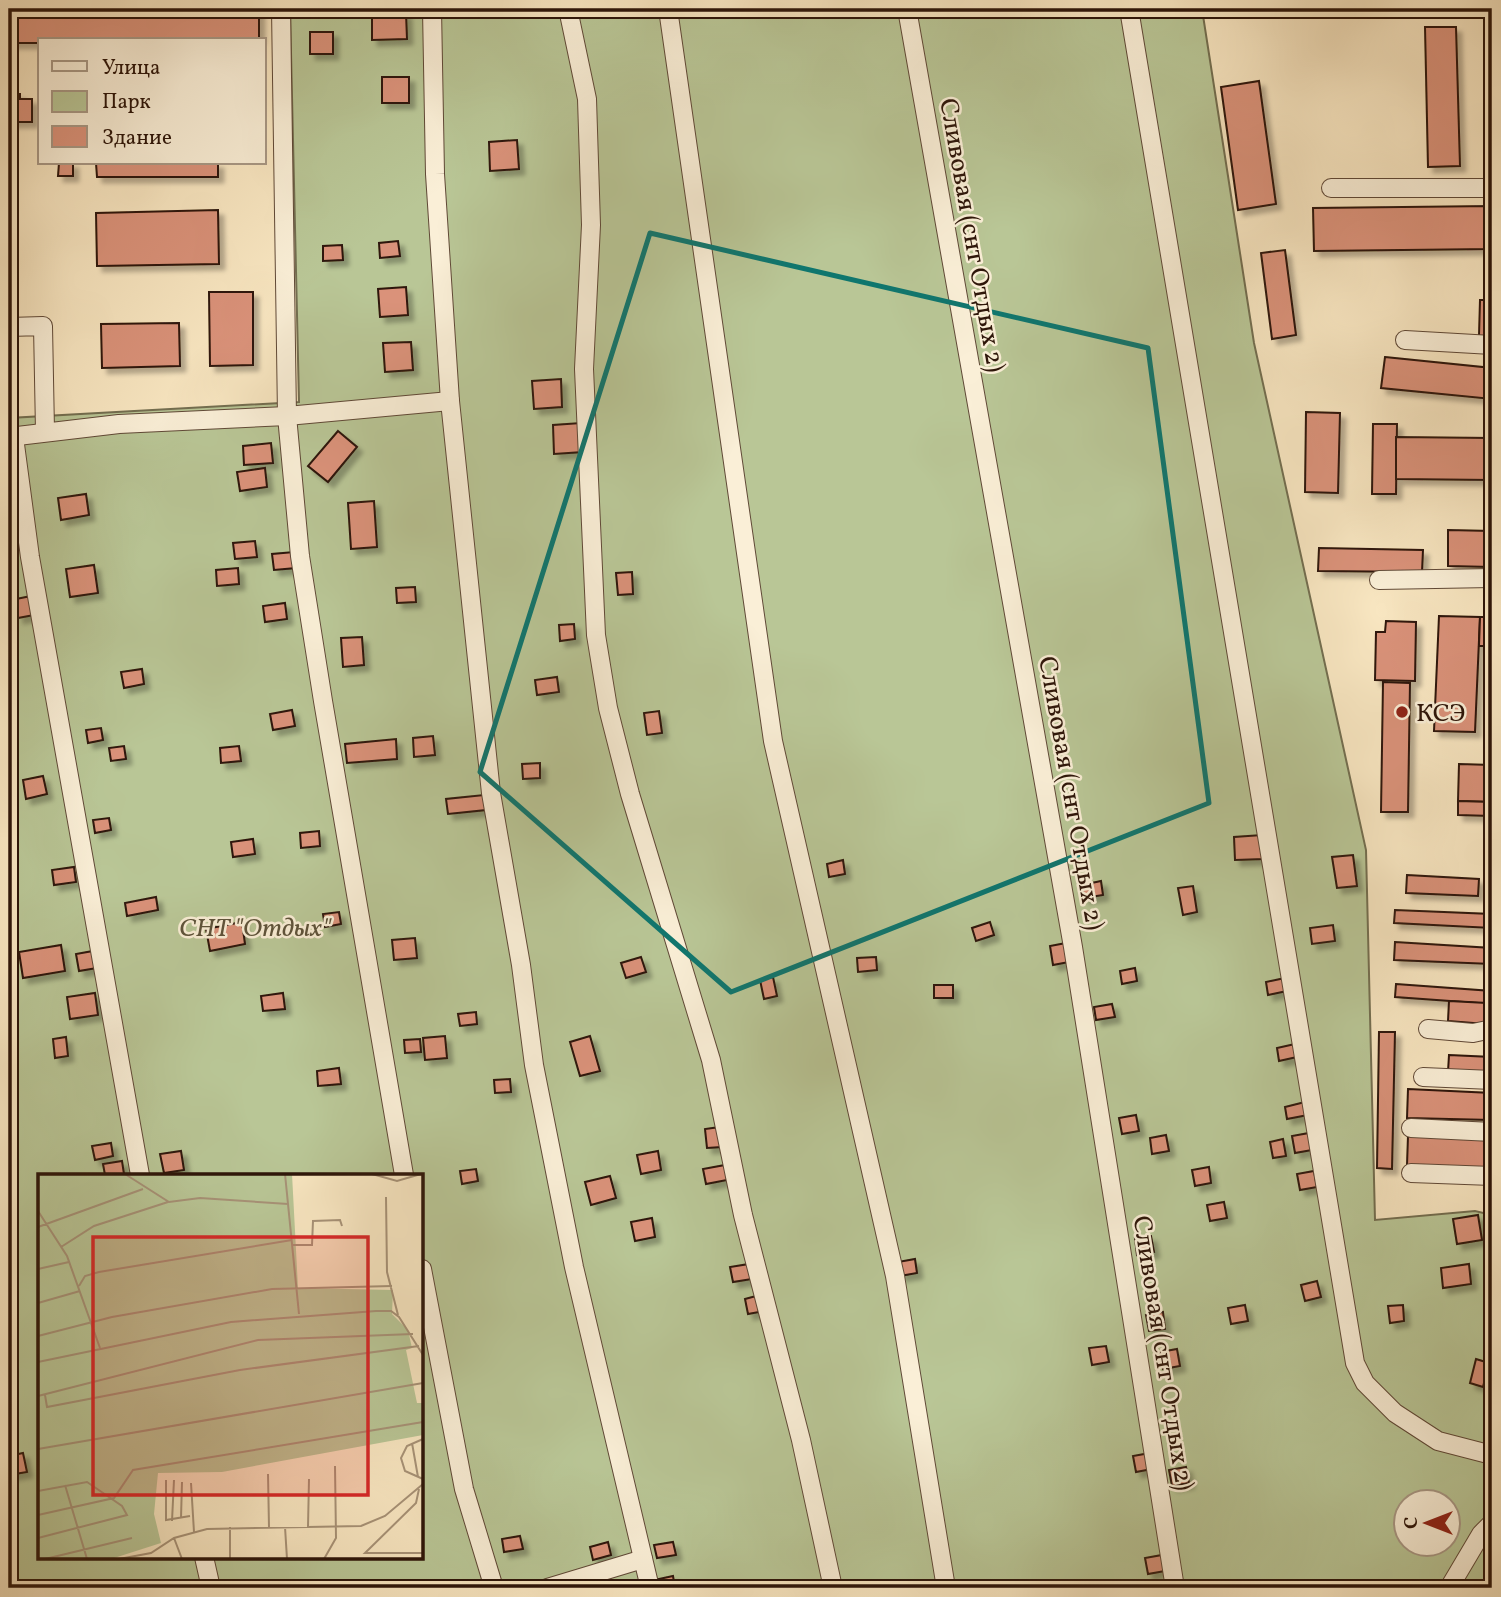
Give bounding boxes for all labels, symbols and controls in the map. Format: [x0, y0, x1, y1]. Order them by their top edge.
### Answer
legend [38, 38, 266, 164]
text: Улица [102, 54, 160, 83]
text: Парк [102, 88, 151, 117]
street label: Сливовая (снт Отдых 2) [929, 96, 1013, 375]
text: Здание [102, 124, 172, 153]
street label: Сливовая (снт Отдых 2) [1028, 654, 1112, 933]
place label: КСЭ [1416, 696, 1465, 732]
marker: КСЭ [1394, 704, 1410, 720]
park label: СНТ "Отдых" [179, 911, 332, 947]
inset map [38, 1174, 424, 1558]
street label: Сливовая (снт Отдых 2) [1123, 1213, 1202, 1493]
north arrow [1392, 1488, 1462, 1558]
text: С [1399, 1517, 1425, 1529]

